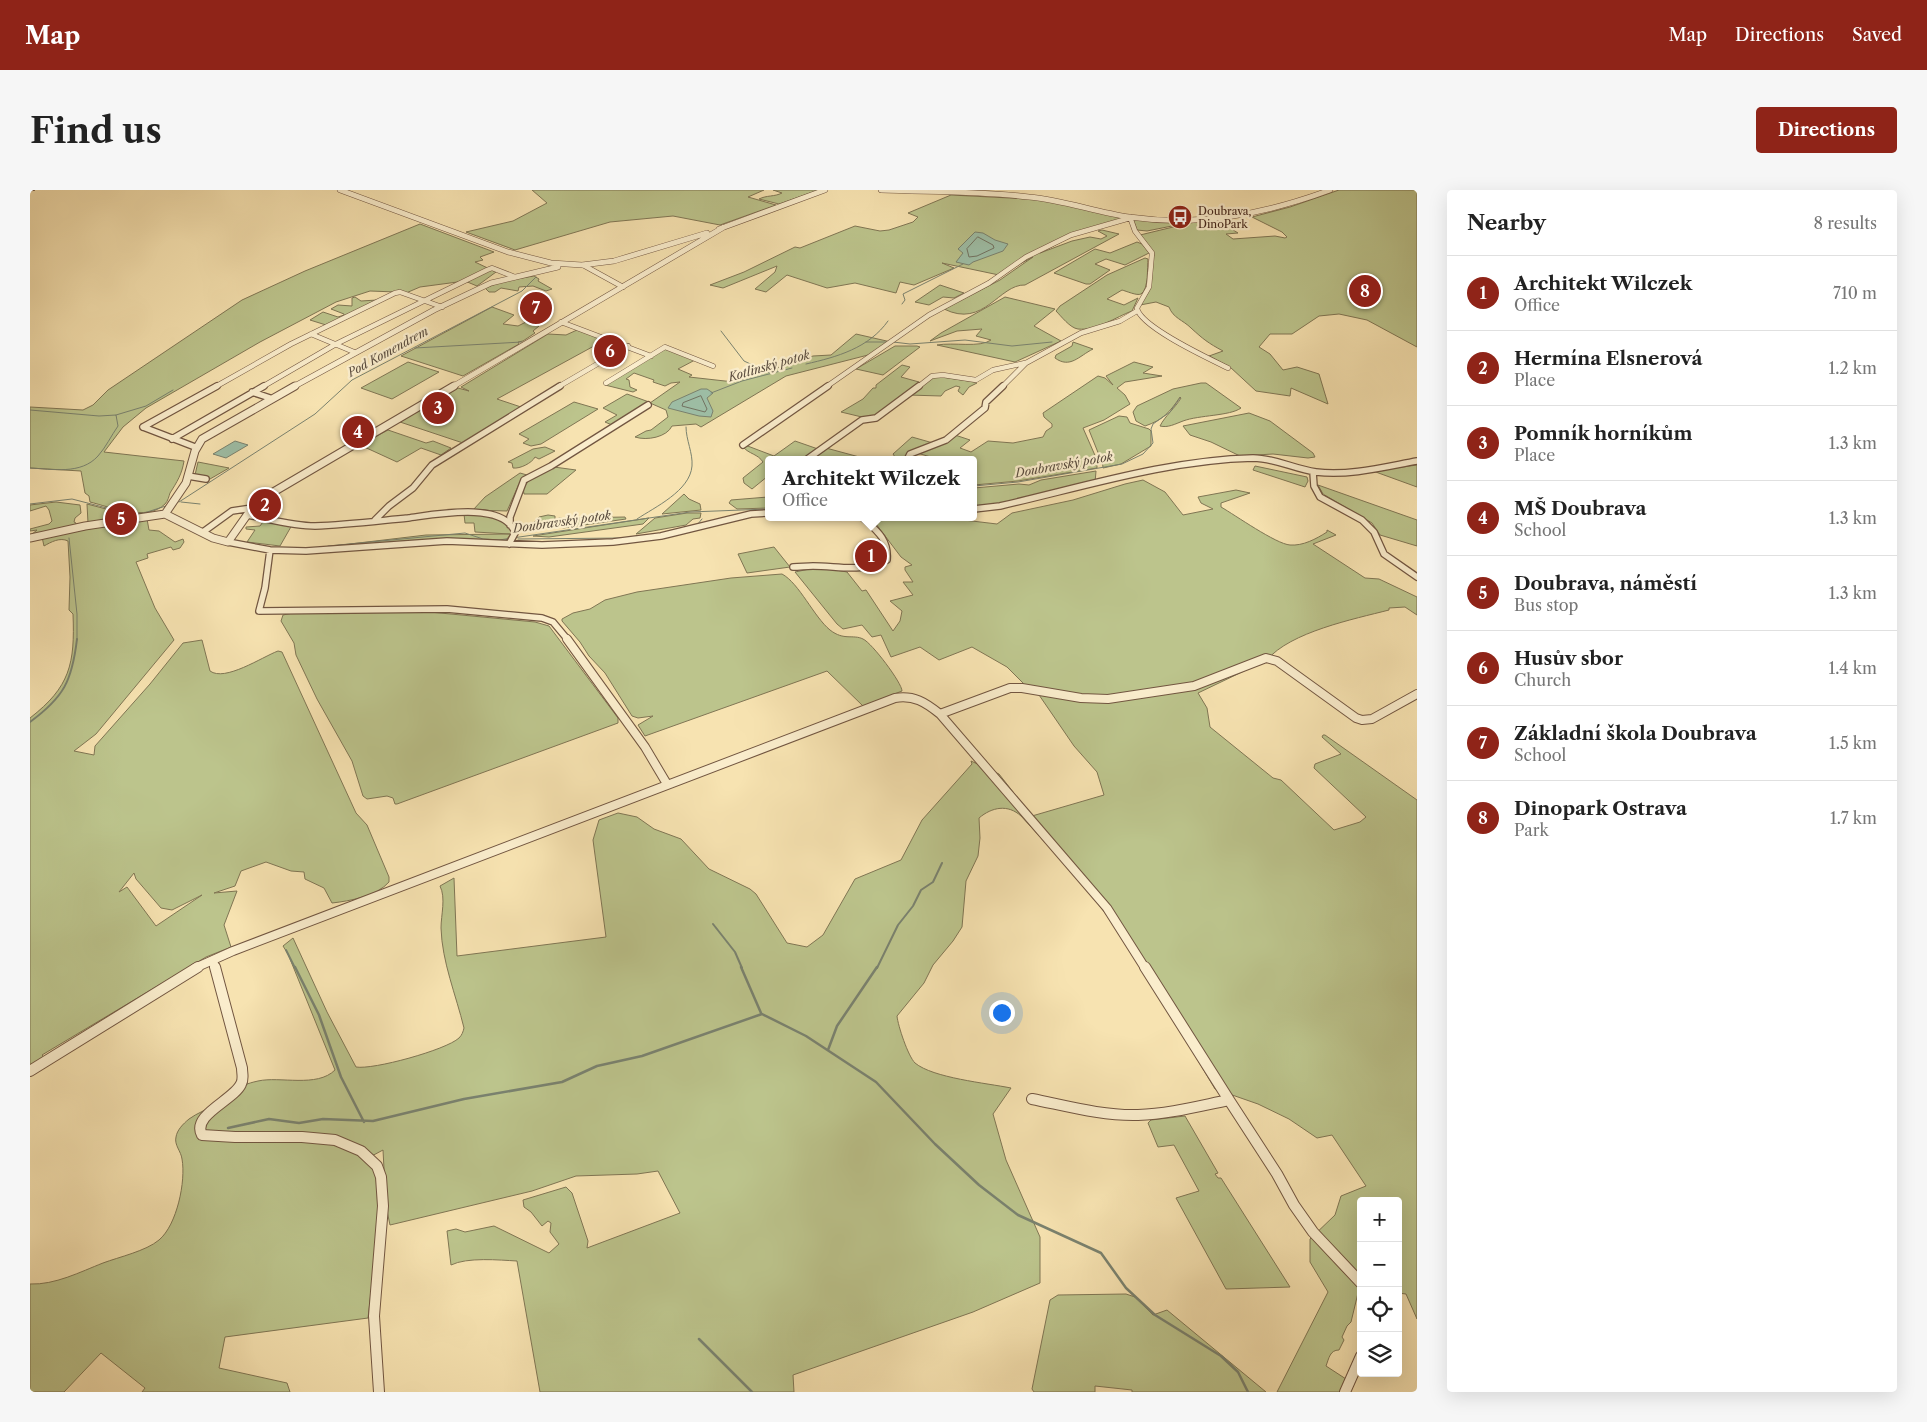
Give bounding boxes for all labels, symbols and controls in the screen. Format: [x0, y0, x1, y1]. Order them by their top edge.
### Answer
text: Map [25, 21, 80, 50]
text: Map [1668, 24, 1707, 46]
text: Directions [1735, 24, 1824, 46]
text: Saved [1852, 24, 1902, 46]
button: Directions [1756, 107, 1897, 153]
text: Find us [30, 109, 162, 152]
bus stop icon: Doubrava, DinoPark [1167, 204, 1193, 230]
place label: Doubrava, DinoPark [1198, 204, 1252, 231]
text: Nearby [1467, 210, 1546, 235]
text: 8 results [1814, 213, 1877, 233]
pin: 8 [1349, 272, 1381, 310]
text: Architekt Wilczek [1514, 272, 1692, 295]
text: 1 [1479, 283, 1487, 303]
text: 710 m [1833, 283, 1877, 303]
pin: 7 [520, 289, 552, 327]
text: Office [1514, 295, 1560, 315]
water label: Pod Komendrem [344, 323, 431, 380]
pin: 6 [594, 332, 626, 370]
water label: Kotlinský potok [725, 347, 812, 385]
text: Hermína Elsnerová [1514, 347, 1703, 370]
text: 2 [1478, 358, 1488, 378]
text: 1.2 km [1828, 358, 1877, 378]
text: Place [1514, 370, 1555, 390]
pin: 3 [422, 389, 454, 427]
pin: 4 [342, 413, 374, 451]
text: Pomník horníkům [1514, 422, 1693, 445]
text: 3 [1478, 433, 1488, 453]
text: 1.3 km [1829, 433, 1877, 453]
text: Place [1514, 445, 1555, 465]
water label: Doubravský potok [1013, 448, 1115, 481]
popup [765, 456, 977, 521]
text: Architekt Wilczek [782, 467, 960, 490]
pin: 2 [249, 486, 281, 524]
text: Office [782, 490, 828, 510]
text: MŠ Doubrava [1514, 497, 1647, 520]
pin: 5 [105, 500, 137, 538]
water label: Doubravský potok [511, 507, 613, 536]
text: 4 [1478, 508, 1488, 528]
text: 1.3 km [1829, 508, 1877, 528]
text: School [1514, 520, 1566, 540]
pin: 1 [855, 537, 887, 575]
text: Doubrava, náměstí [1514, 572, 1697, 595]
text: 5 [1479, 583, 1487, 603]
text: 1.3 km [1829, 583, 1877, 603]
text: Bus stop [1514, 595, 1578, 615]
text: Husův sbor [1514, 647, 1623, 670]
text: 6 [1478, 658, 1488, 678]
text: 1.4 km [1828, 658, 1877, 678]
text: Church [1514, 670, 1571, 690]
text: Základní škola Doubrava [1514, 722, 1757, 745]
text: 7 [1479, 733, 1487, 753]
text: 1.5 km [1829, 733, 1877, 753]
text: School [1514, 745, 1566, 765]
text: Dinopark Ostrava [1514, 797, 1687, 820]
text: 8 [1478, 808, 1488, 828]
text: 1.7 km [1830, 808, 1877, 828]
text: Park [1514, 820, 1549, 840]
your location [989, 1000, 1015, 1026]
map controls [1357, 1197, 1402, 1377]
button: + [1357, 1197, 1402, 1242]
button: − [1357, 1242, 1402, 1287]
button: locate [1357, 1287, 1402, 1332]
button: layers [1357, 1332, 1402, 1377]

